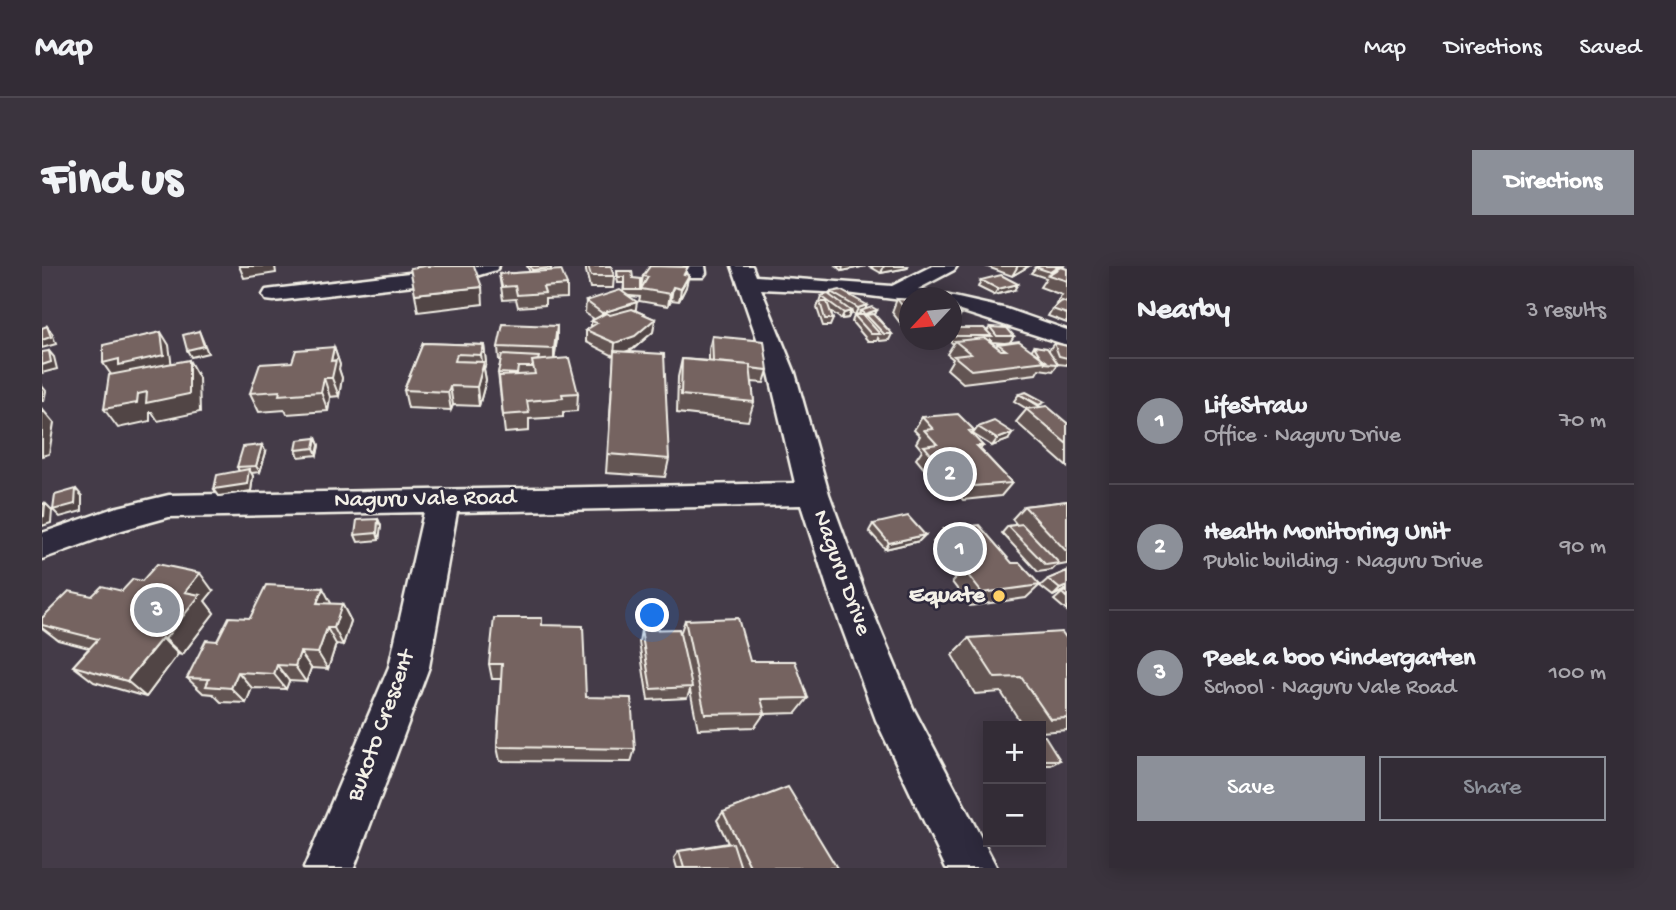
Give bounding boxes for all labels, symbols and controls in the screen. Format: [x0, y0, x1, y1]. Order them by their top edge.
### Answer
text: Map [35, 29, 92, 67]
text: Map [1364, 34, 1406, 63]
text: Directions [1444, 34, 1542, 63]
text: Saved [1580, 34, 1641, 63]
button: Directions [1472, 150, 1634, 215]
text: Find us [42, 153, 182, 211]
north arrow [899, 287, 962, 350]
text: Nearby [1137, 294, 1230, 329]
text: 3 results [1526, 298, 1606, 325]
text: LifeStraw [1204, 392, 1307, 423]
text: 1 [1155, 408, 1165, 435]
text: 70 m [1559, 408, 1606, 435]
text: Office · Naguru Drive [1204, 423, 1401, 450]
pin: 2 [927, 448, 973, 500]
street label: Naguru Vale Road [334, 484, 518, 516]
street label: Naguru Drive [805, 506, 877, 640]
text: Health Monitoring Unit [1204, 518, 1449, 549]
pin: 1 [937, 523, 983, 575]
text: 2 [1154, 534, 1166, 561]
text: 90 m [1560, 534, 1606, 561]
text: Public building · Naguru Drive [1204, 549, 1483, 576]
place label: Equate [909, 582, 987, 611]
pin: 3 [134, 584, 180, 636]
marker: Equate [991, 588, 1007, 604]
your location [635, 598, 669, 632]
street label: Bukoto Crescent [341, 644, 424, 807]
text: Peek a boo Kindergarten [1204, 644, 1475, 675]
text: 3 [1154, 660, 1166, 687]
text: 100 m [1549, 660, 1606, 687]
text: School · Naguru Vale Road [1204, 675, 1456, 702]
map controls [983, 721, 1046, 847]
button: + [983, 721, 1046, 784]
button: Save [1137, 756, 1365, 821]
button: Share [1379, 756, 1606, 821]
button: − [983, 784, 1046, 847]

